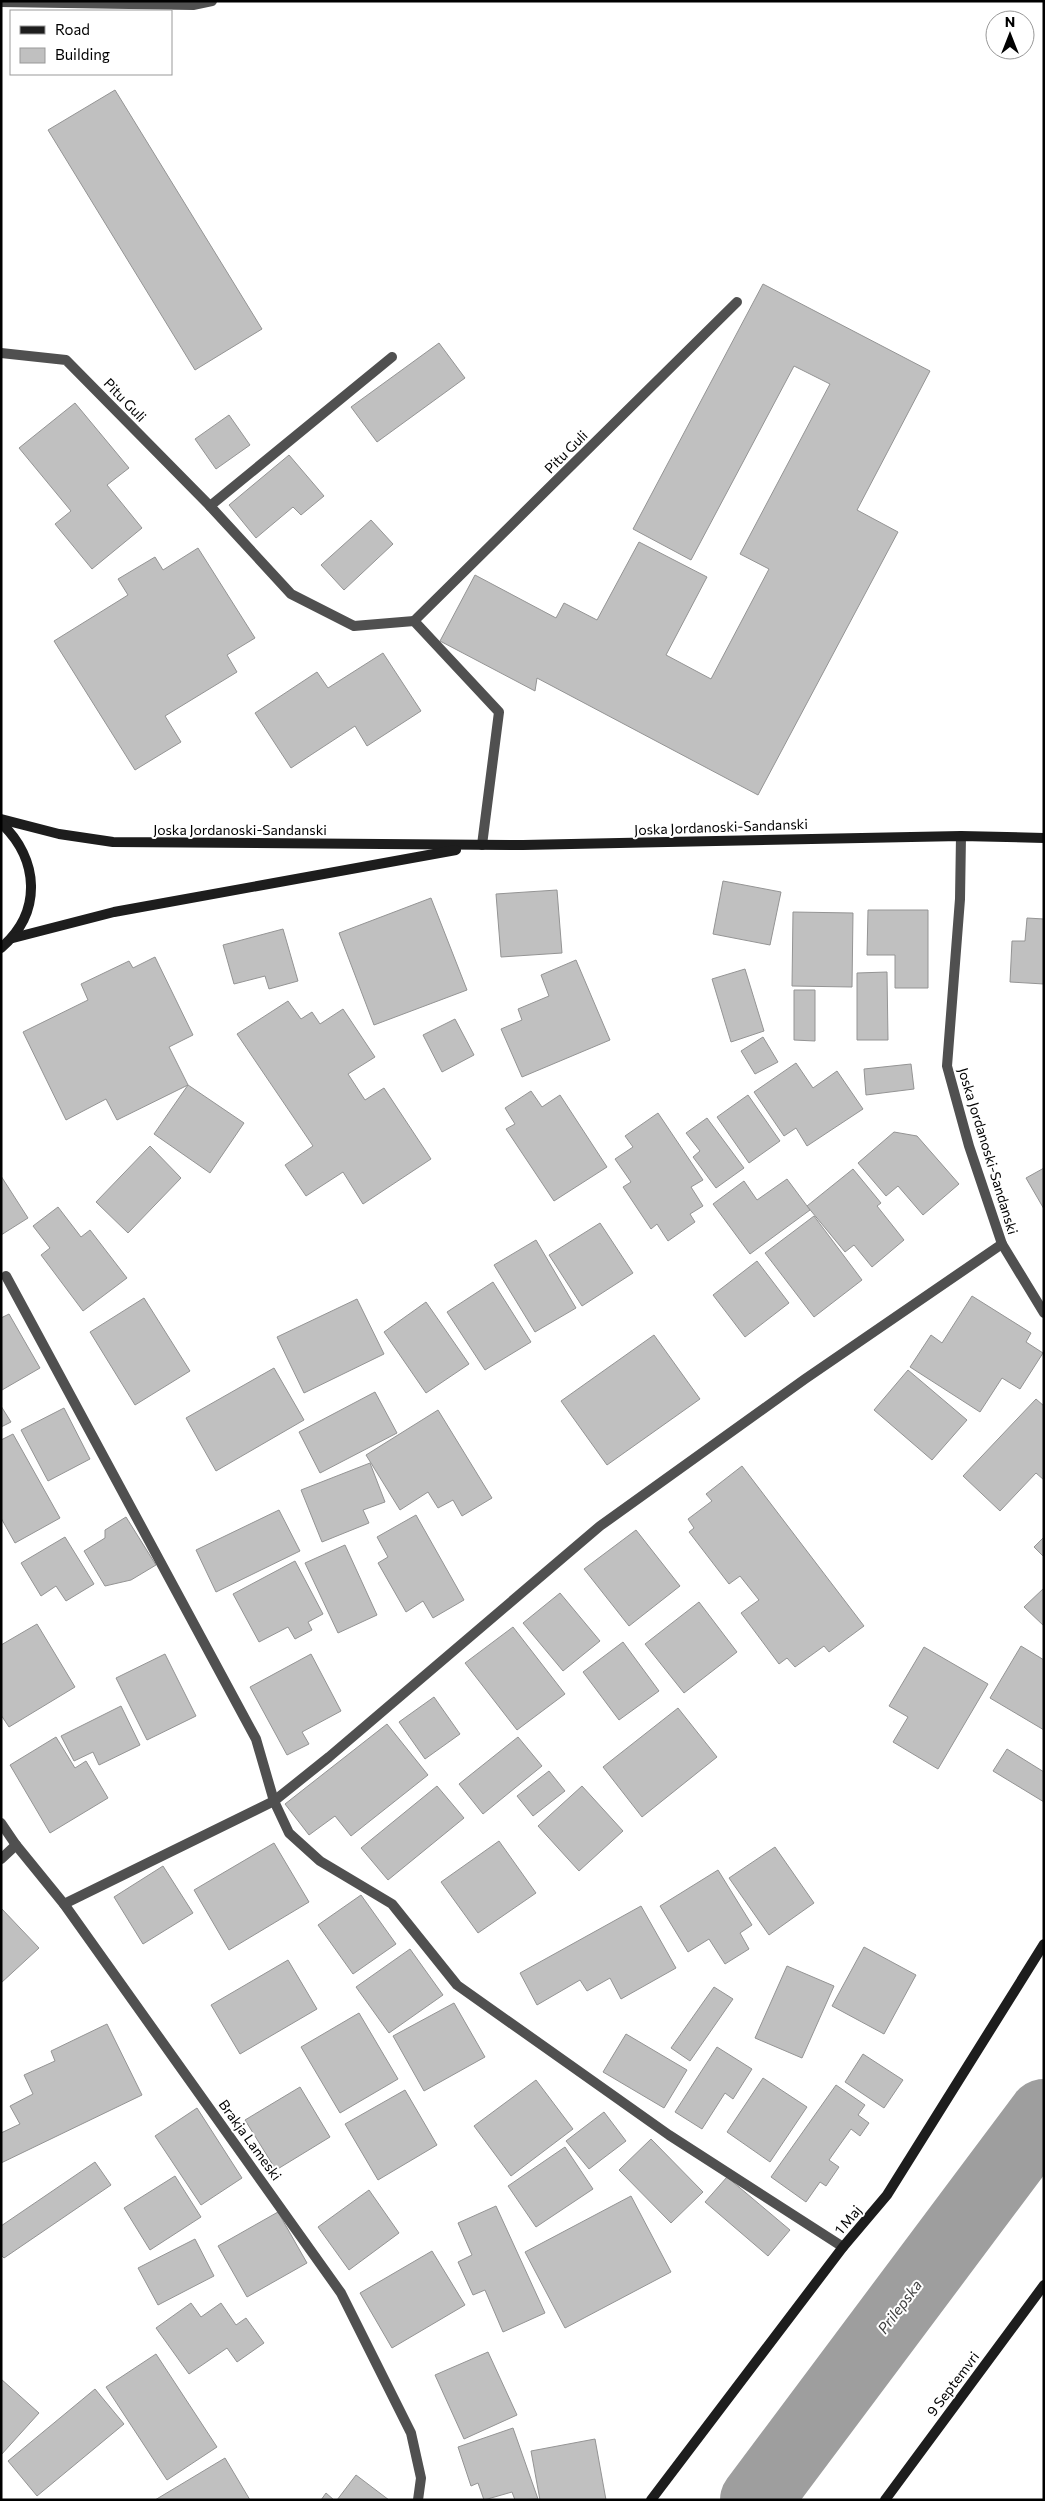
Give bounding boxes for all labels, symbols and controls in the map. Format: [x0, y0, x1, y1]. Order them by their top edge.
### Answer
legend [10, 10, 172, 75]
north arrow [985, 10, 1035, 60]
text: N [1005, 13, 1015, 30]
text: Road [55, 20, 90, 38]
text: Building [55, 45, 110, 63]
street label: Pitu Guli [101, 374, 150, 425]
street label: Pitu Guli [541, 427, 591, 477]
street label: Joska Jordanoski-Sandanski [634, 815, 808, 838]
street label: Joska Jordanoski-Sandanski [153, 821, 327, 838]
street label: Joska Jordanoski-Sandanski [955, 1065, 1022, 1236]
street label: Brakja Lameski [215, 2096, 285, 2183]
street label: 1 Maj [831, 2202, 865, 2238]
water label: Prilepska [873, 2276, 925, 2337]
street label: 9 Septemvri [923, 2348, 982, 2419]

